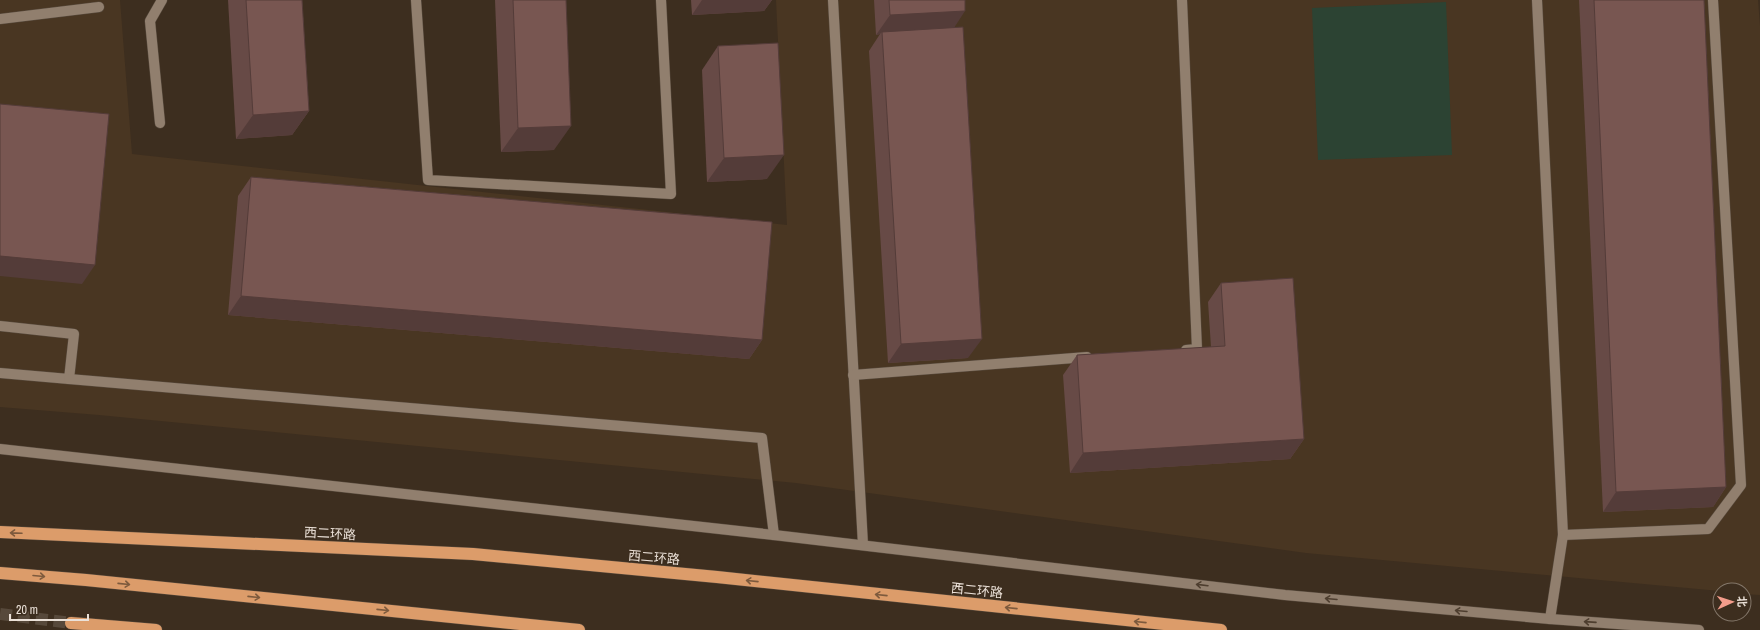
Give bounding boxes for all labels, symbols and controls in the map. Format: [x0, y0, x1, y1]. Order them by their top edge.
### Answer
street label: 西二环路 [304, 524, 356, 543]
one-way arrow [10, 529, 23, 536]
street label: 西二环路 [627, 547, 681, 568]
one-way arrow [32, 572, 45, 580]
one-way arrow [746, 577, 759, 585]
street label: 西二环路 [950, 579, 1004, 602]
one-way arrow [117, 580, 130, 587]
one-way arrow [1196, 581, 1209, 589]
north arrow [1712, 582, 1752, 622]
one-way arrow [875, 591, 888, 598]
one-way arrow [247, 593, 260, 601]
one-way arrow [1325, 595, 1338, 603]
scale bar [10, 596, 88, 622]
text: 北 [1735, 596, 1749, 607]
text: 20 m [16, 602, 38, 618]
one-way arrow [1005, 604, 1018, 612]
one-way arrow [376, 606, 389, 614]
one-way arrow [1455, 607, 1468, 614]
one-way arrow [1134, 618, 1147, 625]
one-way arrow [1584, 618, 1597, 625]

